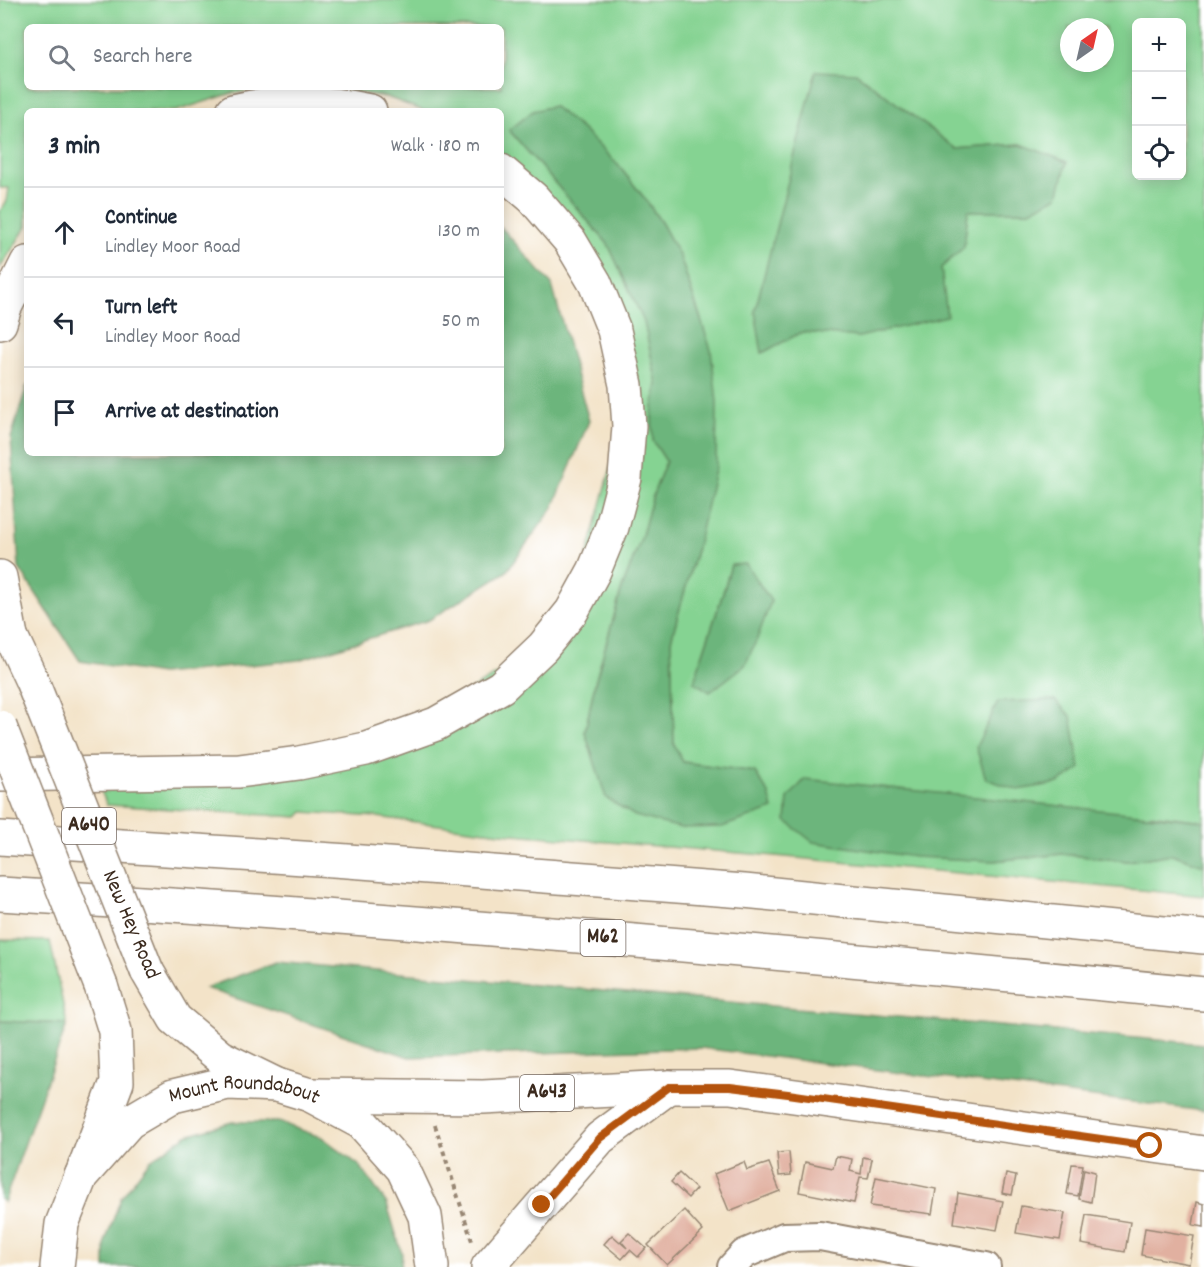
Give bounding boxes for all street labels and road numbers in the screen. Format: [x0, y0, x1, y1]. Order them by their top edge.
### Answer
road number: A640 [62, 808, 116, 844]
street label: New Hey Road [93, 866, 167, 984]
road number: M62 [580, 920, 626, 956]
street label: Mount Roundabout [166, 1067, 326, 1113]
road number: A643 [520, 1075, 574, 1111]

